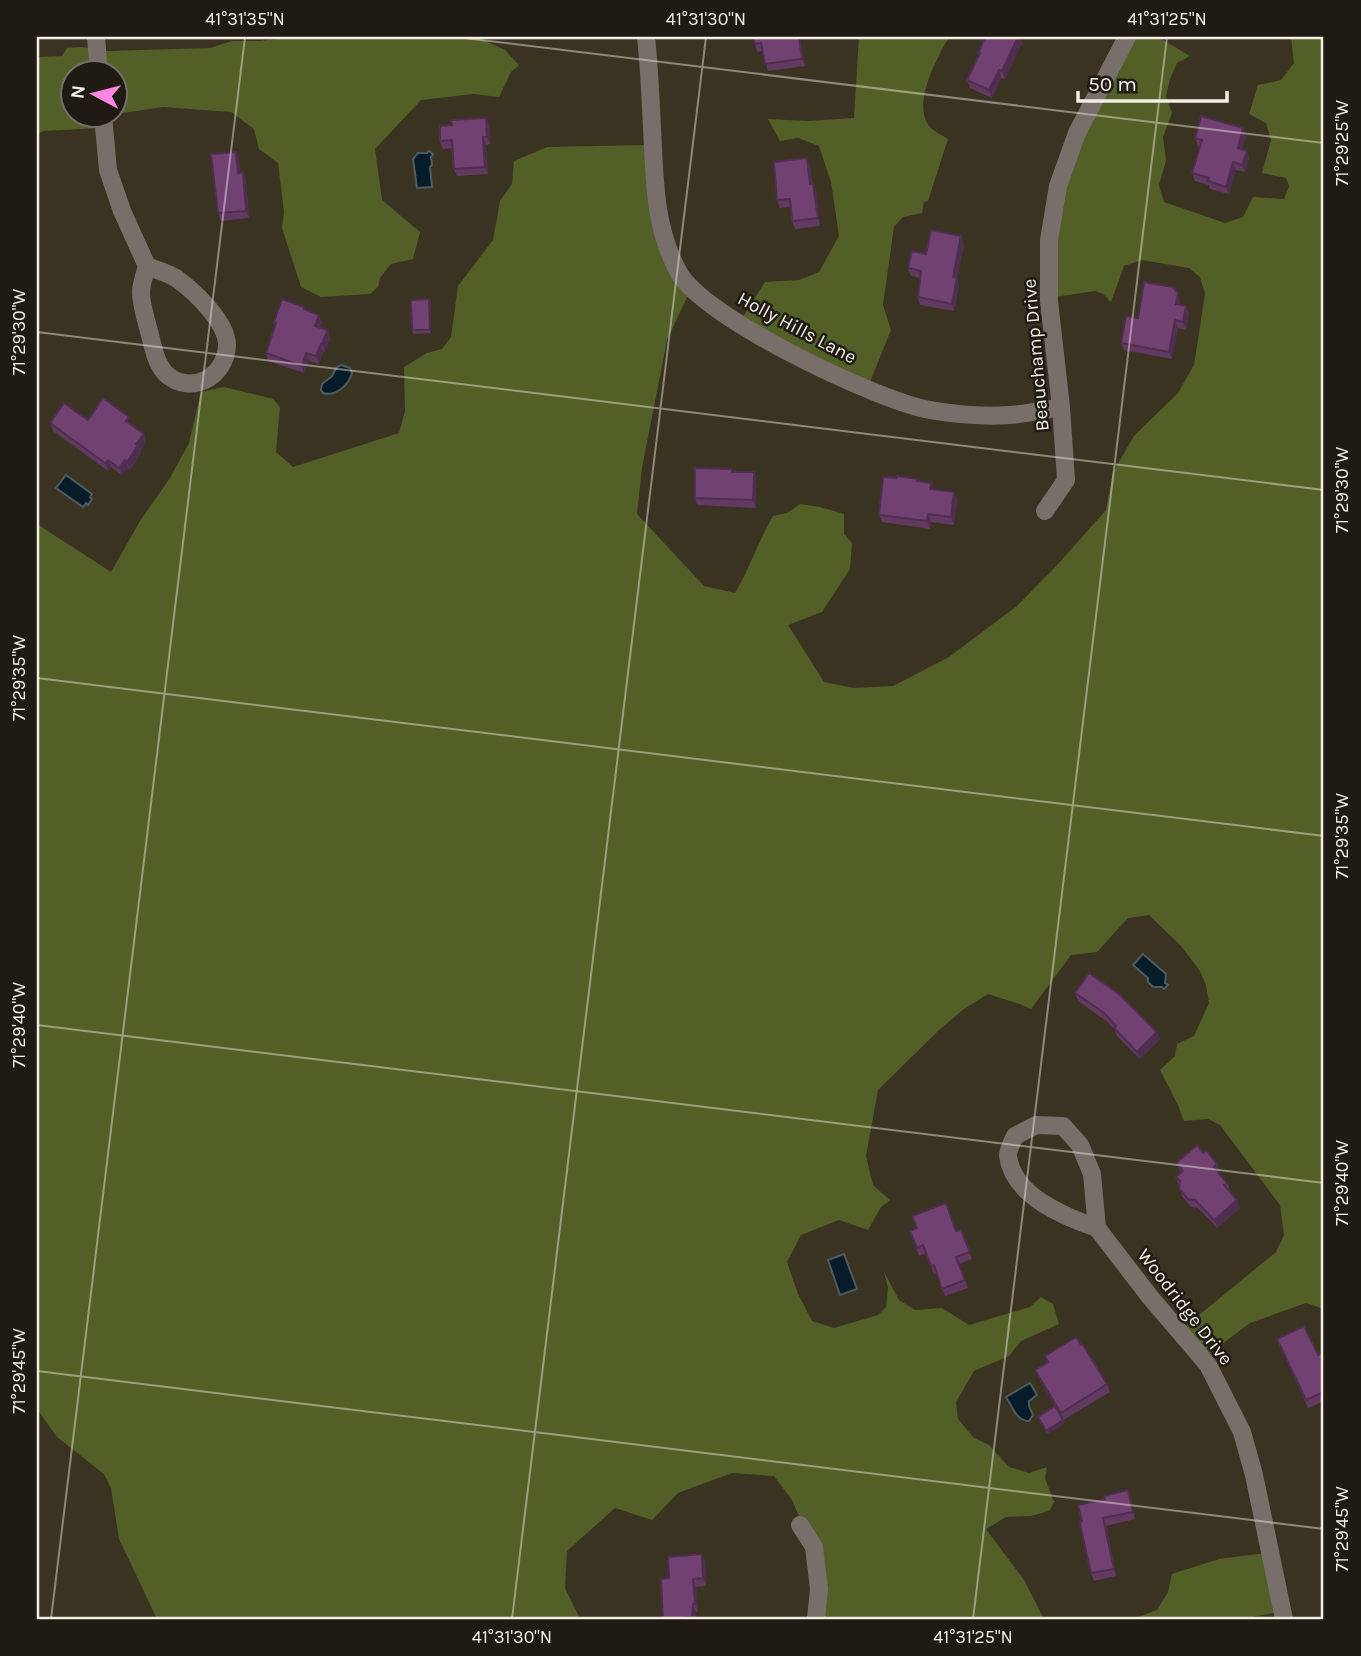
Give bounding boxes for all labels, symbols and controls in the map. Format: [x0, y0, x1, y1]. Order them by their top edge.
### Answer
text: 41°31'35"N [205, 8, 285, 30]
text: 41°31'30"N [666, 8, 746, 30]
text: 41°31'25"N [1127, 8, 1207, 30]
north arrow [60, 60, 130, 130]
scale bar [1078, 60, 1226, 104]
text: 50 m [1088, 72, 1137, 96]
text: N [66, 84, 90, 100]
text: 71°29'25"W [1331, 100, 1353, 186]
street label: Beauchamp Drive [1018, 278, 1054, 432]
street label: Holly Hills Lane [734, 288, 860, 368]
text: 71°29'30"W [8, 289, 30, 375]
text: 71°29'30"W [1331, 447, 1353, 533]
text: 71°29'35"W [8, 635, 30, 721]
text: 71°29'35"W [1331, 793, 1353, 879]
text: 71°29'40"W [8, 982, 30, 1068]
text: 71°29'40"W [1331, 1140, 1353, 1226]
street label: Woodridge Drive [1133, 1244, 1237, 1370]
text: 71°29'45"W [8, 1328, 30, 1414]
text: 71°29'45"W [1331, 1486, 1353, 1572]
text: 41°31'30"N [472, 1626, 552, 1648]
text: 41°31'25"N [933, 1626, 1013, 1648]

